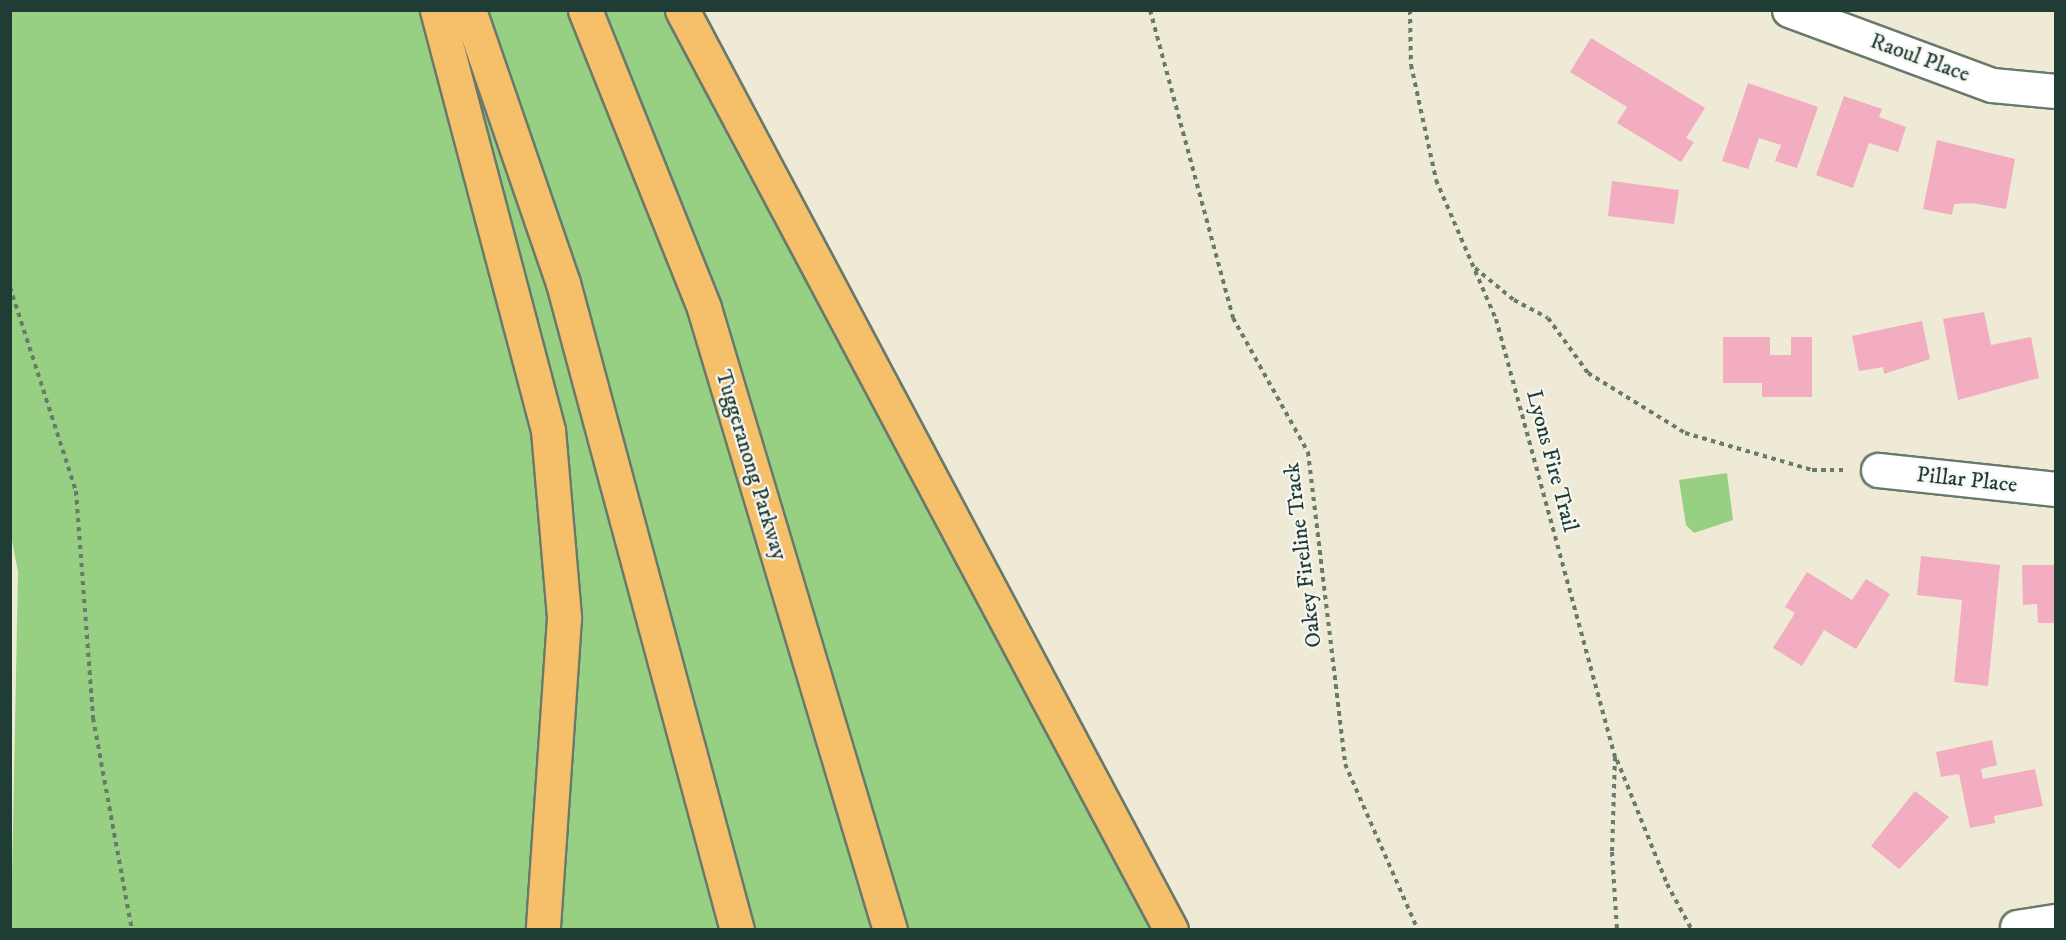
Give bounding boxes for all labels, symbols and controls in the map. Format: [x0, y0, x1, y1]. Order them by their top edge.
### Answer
street label: Raoul Place [1867, 28, 1973, 88]
street label: Tuggeranong Parkway [709, 367, 793, 563]
street label: Lyons Fire Trail [1520, 387, 1584, 535]
street label: Oakey Fireline Track [1279, 461, 1327, 649]
street label: Pillar Place [1915, 462, 2019, 498]

